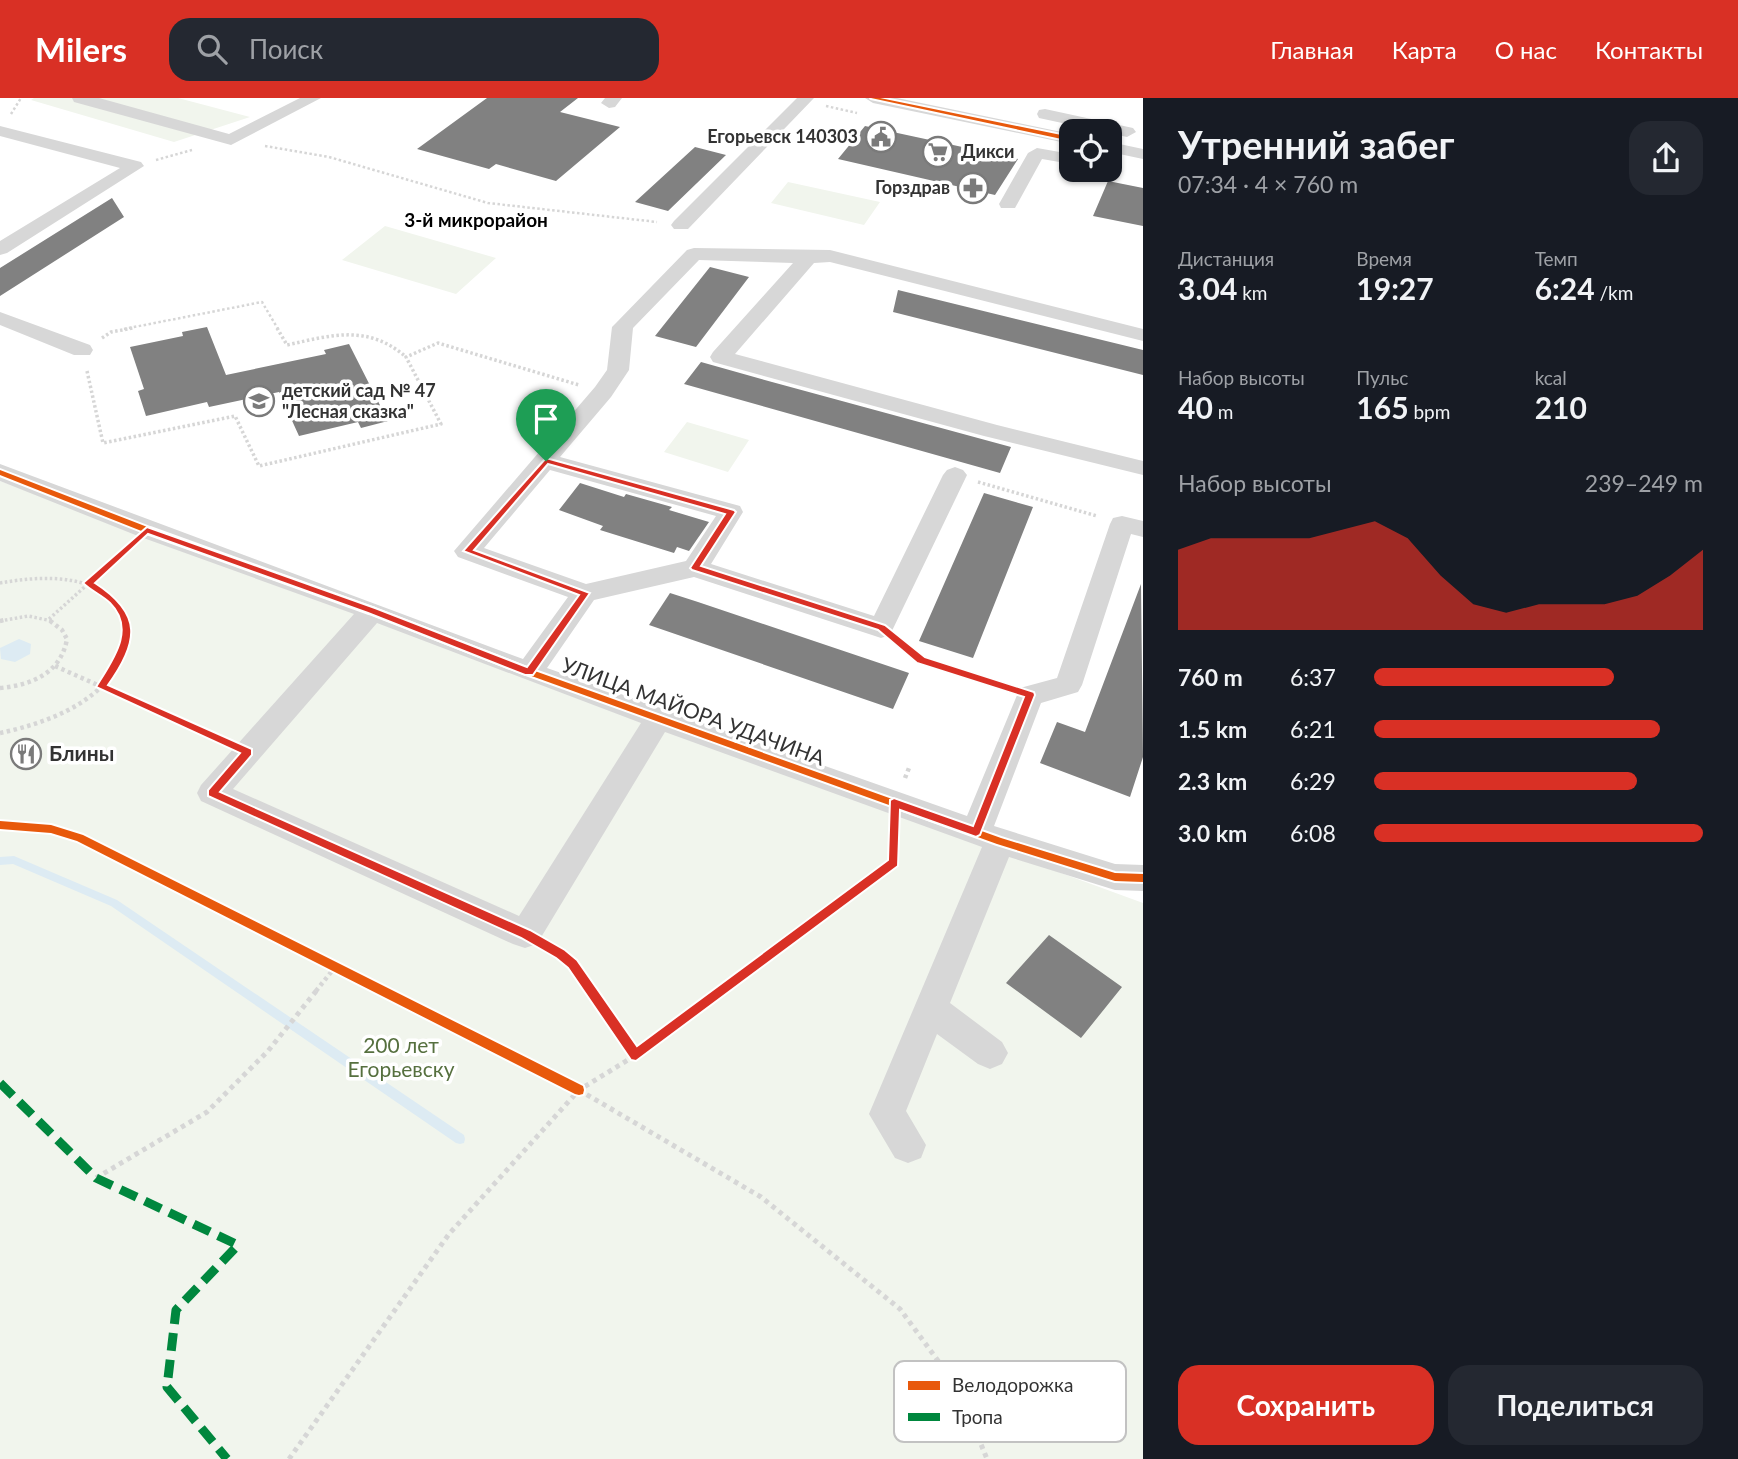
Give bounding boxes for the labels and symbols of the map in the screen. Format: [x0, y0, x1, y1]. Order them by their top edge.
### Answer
public building icon: Егорьевск 140303 [864, 120, 898, 154]
place label: Егорьевск 140303 [707, 125, 858, 147]
supermarket icon: Дикси [921, 135, 955, 169]
place label: Дикси [961, 140, 1014, 162]
pharmacy icon: Горздрав [956, 171, 990, 205]
place label: Горздрав [875, 176, 950, 198]
district label: 3-й микрорайон [404, 208, 548, 231]
place label: детский сад № 47 "Лесная сказка" [282, 379, 436, 422]
school or university icon: детский сад № 47 "Лесная сказка" [242, 384, 276, 418]
pin [516, 389, 576, 461]
street label: УЛИЦА МАЙОРА УДАЧИНА [559, 651, 829, 770]
restaurant icon: Блины [9, 737, 43, 771]
place label: Блины [49, 740, 114, 765]
park label: 200 лет Егорьевску [348, 1032, 455, 1081]
legend [894, 1361, 1126, 1442]
text: Велодорожка [952, 1373, 1073, 1396]
text: Тропа [952, 1405, 1003, 1428]

